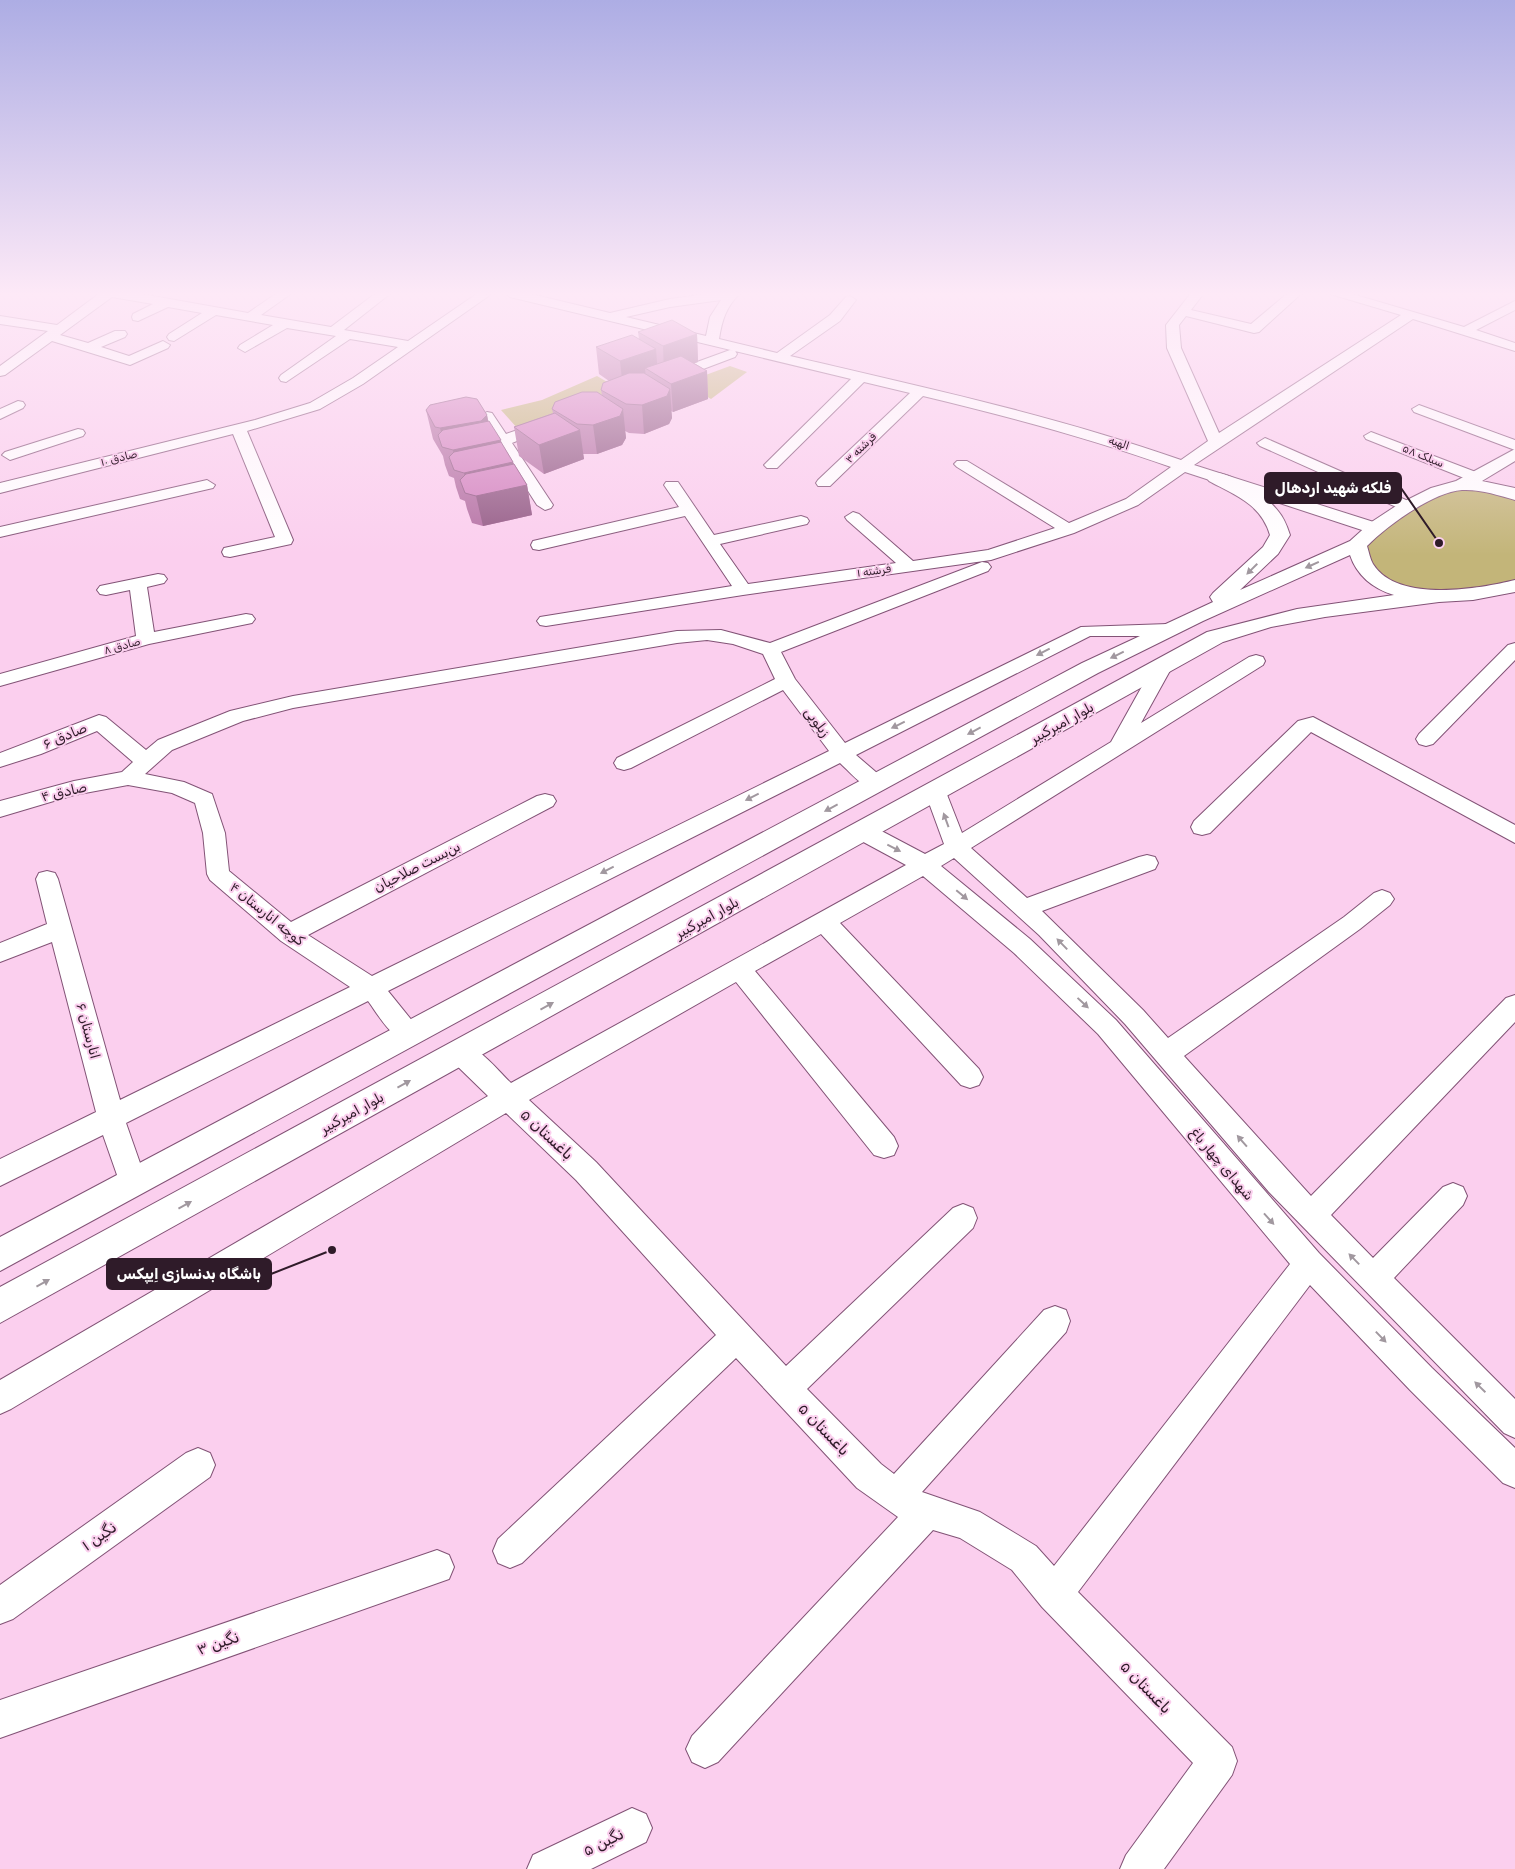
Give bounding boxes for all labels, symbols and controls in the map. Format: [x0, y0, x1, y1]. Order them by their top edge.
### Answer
street label: فرشته ۳ [843, 430, 879, 466]
street label: الهیه [1107, 433, 1131, 453]
street label: سیلک ۵۸ [1400, 442, 1446, 470]
street label: صادق ۱۰ [99, 447, 139, 469]
callout: فلکه شهید اردهال [1265, 473, 1401, 503]
text: فلکه شهید اردهال [1275, 479, 1392, 497]
one-way arrow [1305, 561, 1319, 569]
street label: فرشته ۱ [856, 562, 892, 580]
one-way arrow [1246, 563, 1258, 575]
street label: صادق ۸ [102, 635, 142, 657]
one-way arrow [1036, 648, 1050, 656]
one-way arrow [1110, 651, 1124, 659]
street label: بلوار امیرکبیر [1026, 699, 1097, 748]
street label: زیلویی [800, 704, 834, 740]
street label: صادق ۶ [40, 719, 90, 753]
one-way arrow [891, 721, 905, 729]
one-way arrow [966, 727, 981, 735]
street label: صادق ۴ [39, 778, 89, 806]
one-way arrow [745, 793, 760, 801]
one-way arrow [823, 804, 838, 812]
one-way arrow [942, 812, 950, 827]
street label: بن‌بست صلاحیان [371, 838, 463, 896]
one-way arrow [887, 844, 901, 852]
one-way arrow [600, 866, 614, 874]
street label: کوچه انارستان ۴ [226, 879, 308, 950]
one-way arrow [955, 890, 968, 901]
street label: بلوار امیرکبیر [671, 894, 742, 943]
one-way arrow [1056, 938, 1068, 950]
one-way arrow [1076, 997, 1088, 1009]
street label: انارستان ۶ [72, 1001, 104, 1061]
one-way arrow [539, 1002, 554, 1010]
one-way arrow [397, 1080, 412, 1088]
street label: بلوار امیرکبیر [316, 1089, 387, 1138]
street label: باغستان ۵ [516, 1105, 578, 1163]
street label: شهدای چهار باغ [1186, 1124, 1257, 1204]
one-way arrow [1236, 1136, 1248, 1148]
one-way arrow [178, 1200, 192, 1209]
one-way arrow [1264, 1212, 1275, 1225]
one-way arrow [1348, 1254, 1360, 1266]
callout: باشگاه بدنسازی اِیپکس [107, 1259, 271, 1289]
text: باشگاه بدنسازی اِیپکس [117, 1265, 261, 1284]
one-way arrow [35, 1279, 50, 1287]
one-way arrow [1375, 1331, 1387, 1343]
one-way arrow [1474, 1382, 1486, 1394]
street label: باغستان ۵ [794, 1399, 854, 1459]
street label: نگین ۱ [78, 1517, 120, 1555]
street label: نگین ۳ [194, 1627, 242, 1659]
street label: باغستان ۵ [1116, 1657, 1176, 1717]
street label: نگین ۵ [579, 1824, 627, 1860]

